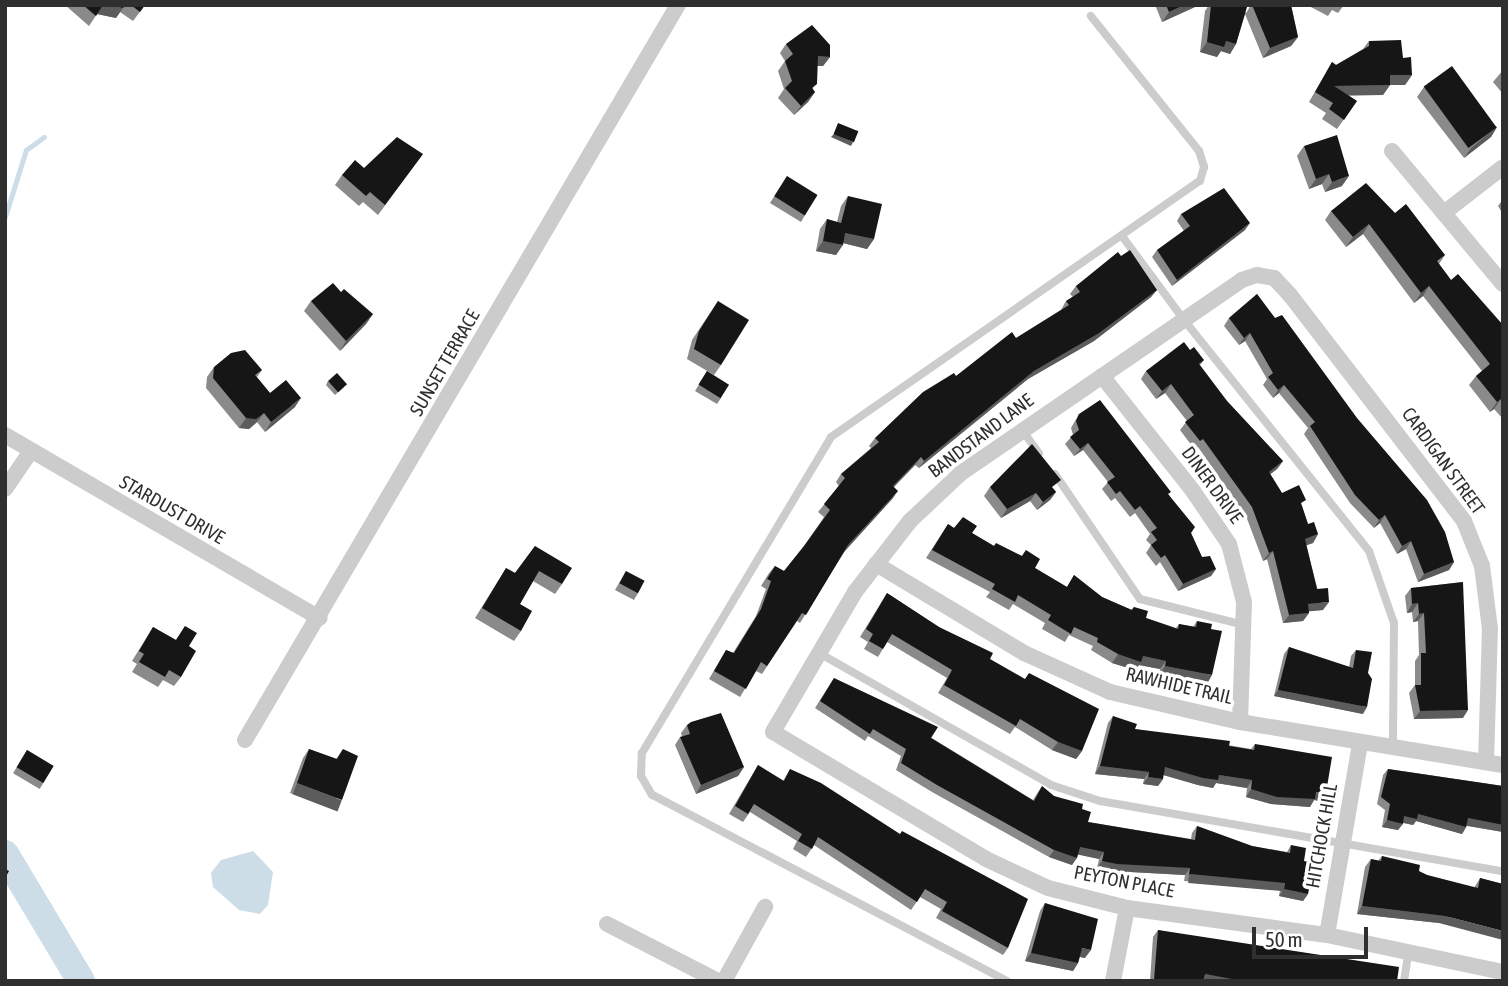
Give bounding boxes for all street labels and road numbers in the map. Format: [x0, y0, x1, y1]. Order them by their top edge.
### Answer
street label: SUNSET TERRACE [405, 306, 485, 420]
street label: BANDSTAND LANE [924, 389, 1038, 483]
street label: CARDIGAN STREET [1397, 403, 1489, 519]
street label: DINER DRIVE [1177, 442, 1247, 528]
street label: STARDUST DRIVE [115, 471, 229, 549]
street label: RAWHIDE TRAIL [1123, 663, 1235, 709]
street label: HITCHOCK HILL [1302, 782, 1342, 890]
street label: PEYTON PLACE [1072, 861, 1176, 903]

